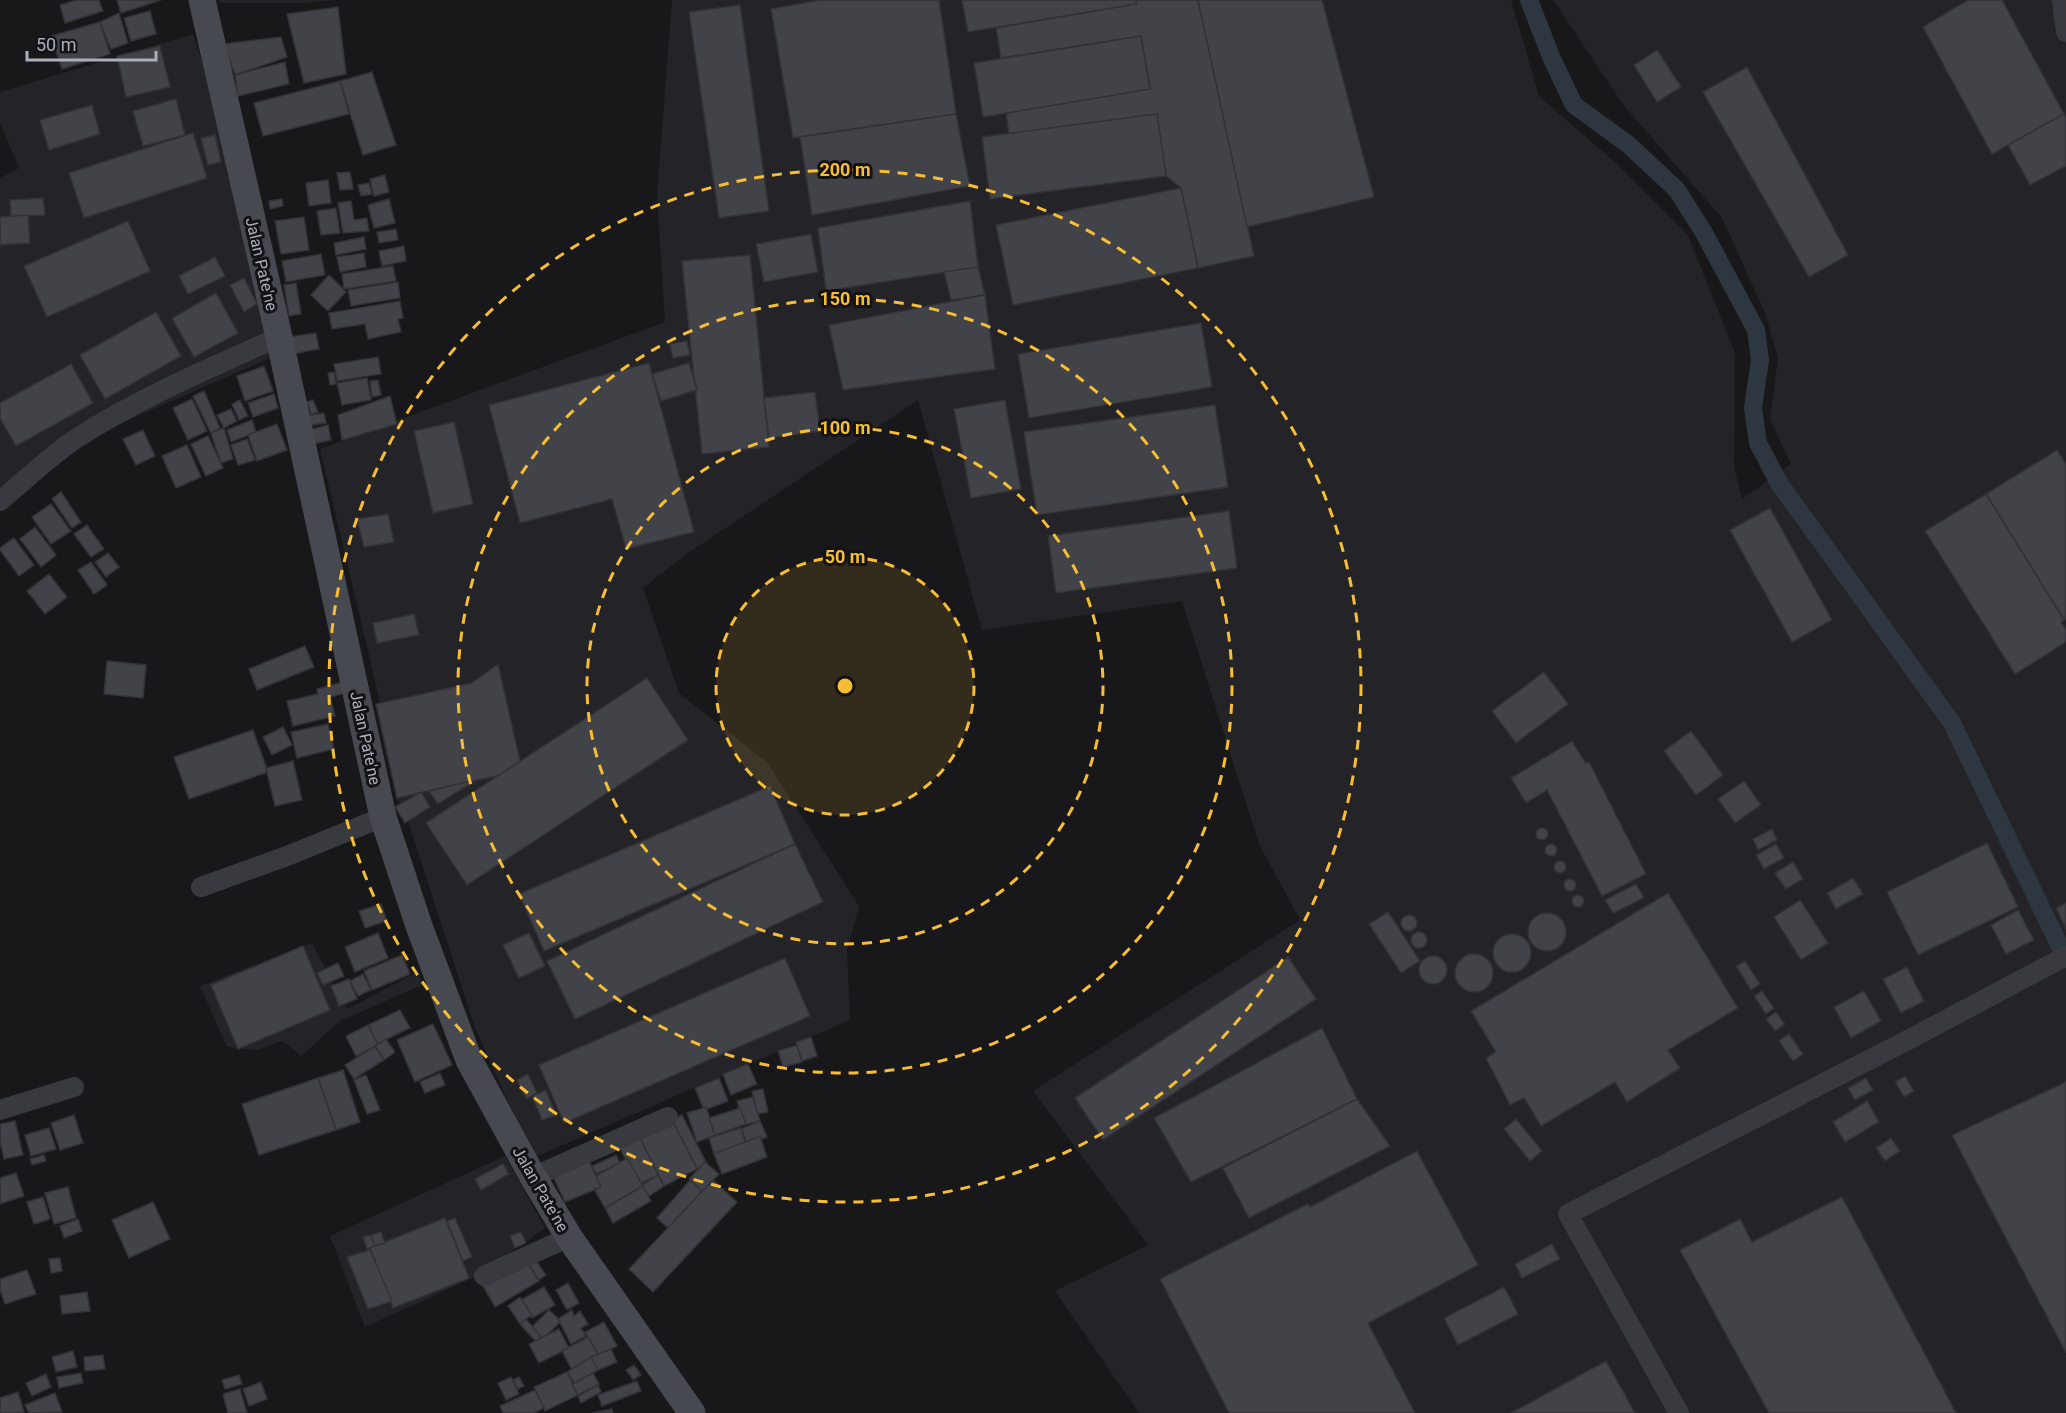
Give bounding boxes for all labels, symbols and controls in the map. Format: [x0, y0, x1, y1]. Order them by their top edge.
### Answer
scale bar [27, 24, 156, 62]
text: 50 m [36, 34, 76, 55]
text: 200 m [819, 159, 871, 180]
street label: Jalan Pate'ne [242, 216, 281, 313]
text: 150 m [819, 288, 871, 309]
text: 100 m [819, 417, 871, 438]
text: 50 m [825, 546, 865, 567]
centre of rings [835, 676, 855, 696]
street label: Jalan Pate'ne [346, 690, 385, 787]
street label: Jalan Pate'ne [509, 1143, 573, 1235]

